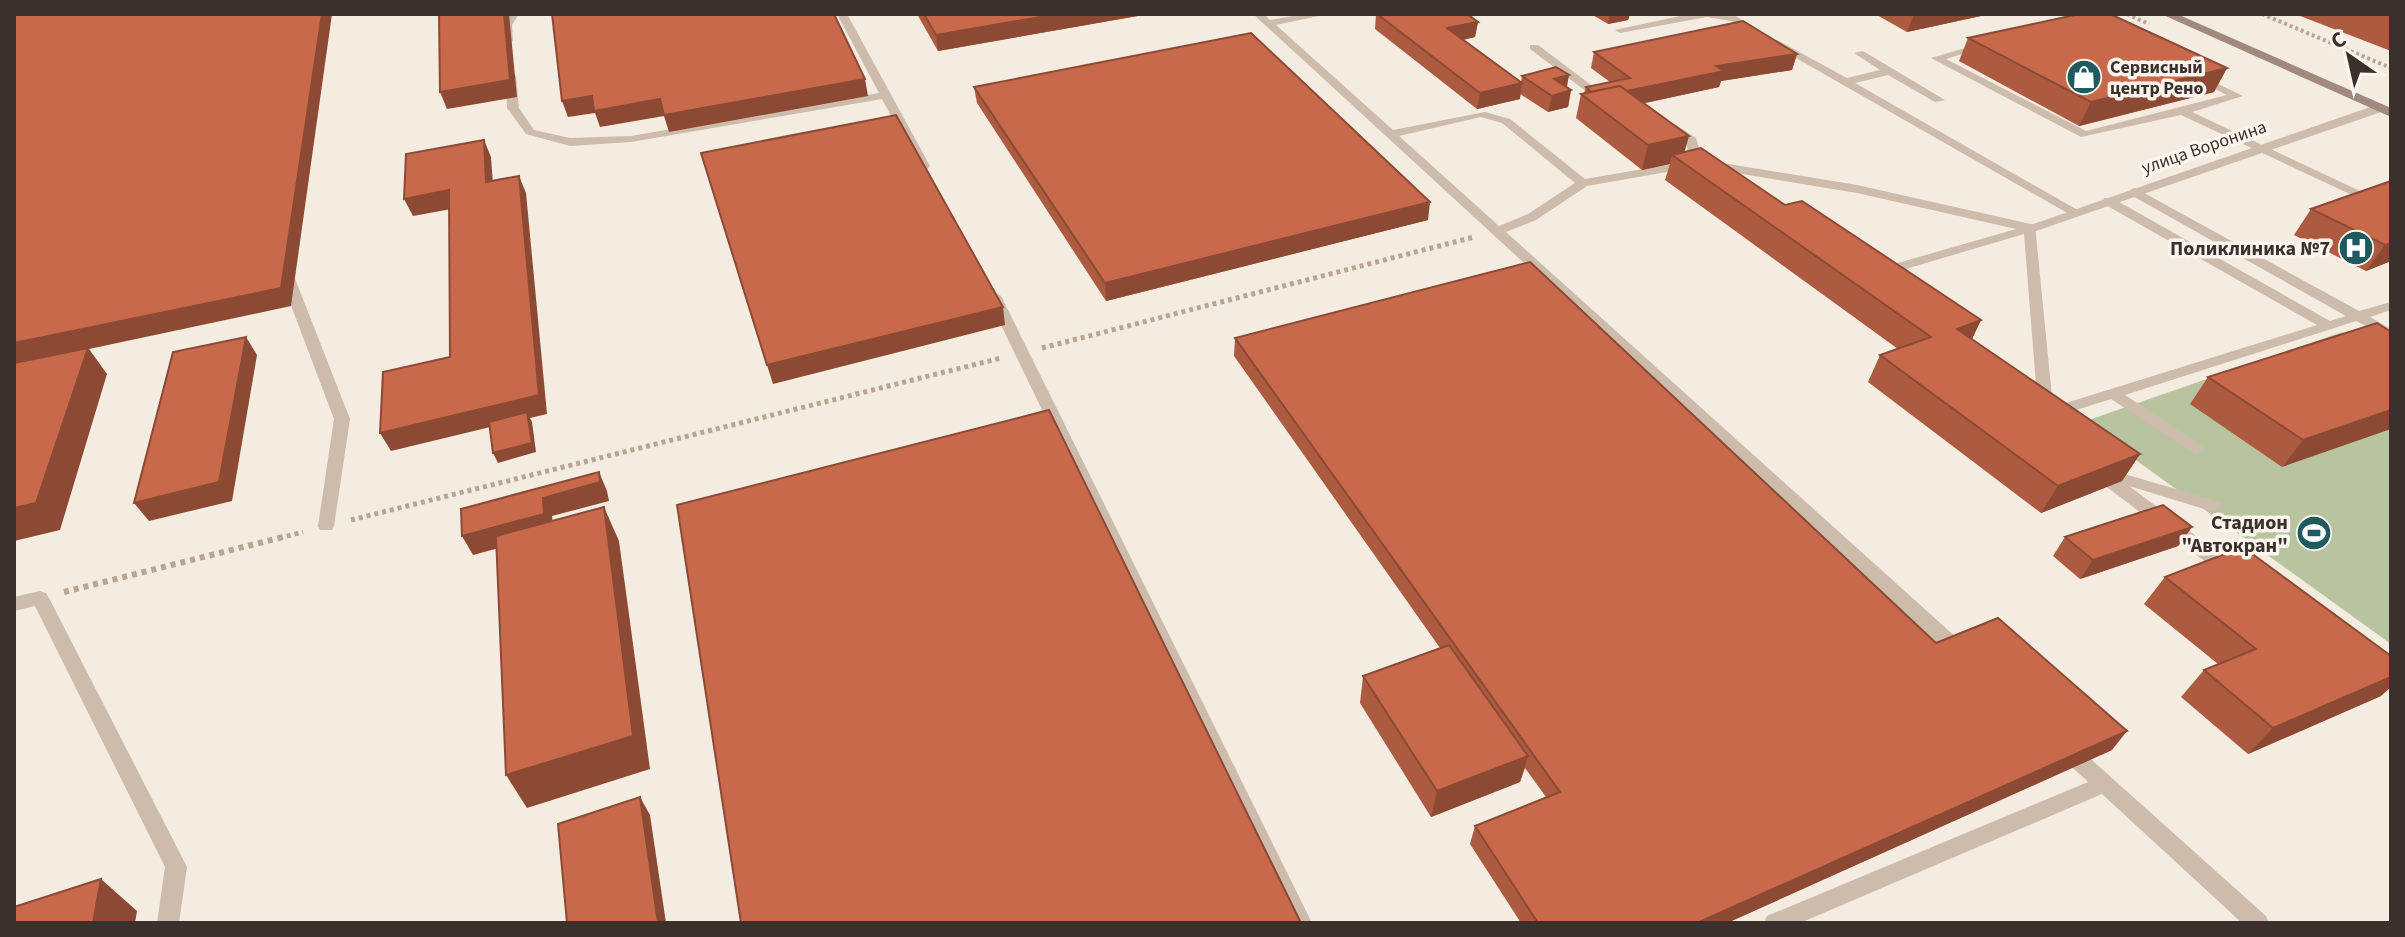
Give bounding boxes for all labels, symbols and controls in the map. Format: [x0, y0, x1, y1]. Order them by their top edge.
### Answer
north arrow [2309, 16, 2389, 96]
text: С [2324, 23, 2353, 57]
place label: Сервисный центр Рено [2110, 55, 2203, 101]
shop icon: Сервисный центр Рено [2065, 58, 2103, 96]
street label: улица Воронина [2138, 114, 2270, 181]
hospital icon: Поликлиника №7 [2337, 229, 2375, 267]
place label: Поликлиника №7 [2170, 235, 2330, 263]
place label: Стадион "Автокран" [2182, 509, 2288, 560]
sports icon: Стадион "Автокран" [2295, 514, 2333, 552]

